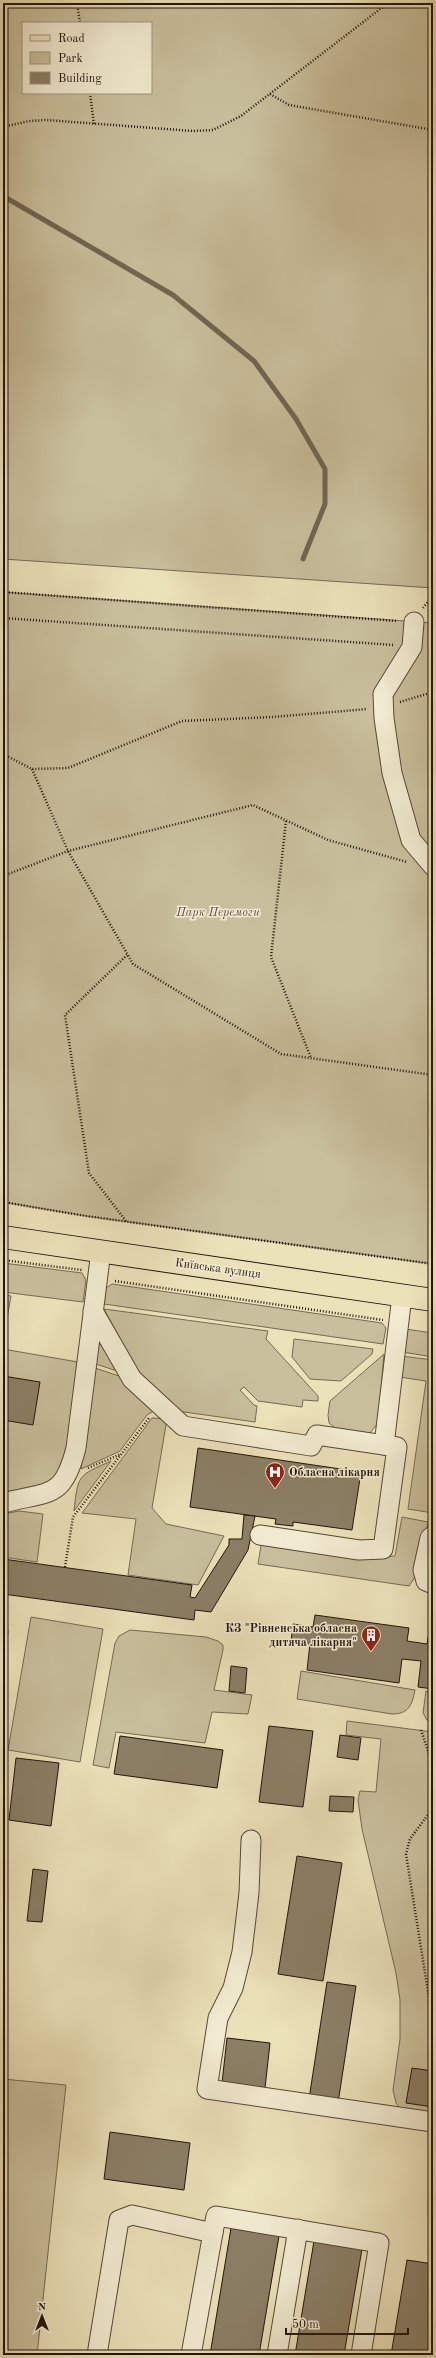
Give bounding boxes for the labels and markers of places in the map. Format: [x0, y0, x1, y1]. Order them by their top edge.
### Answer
hospital icon: Обласна лікарня [264, 1461, 286, 1489]
place label: Обласна лікарня [289, 1467, 380, 1479]
place label: КЗ "Рівненська обласна дитяча лікарня" [225, 1623, 357, 1649]
building icon: КЗ "Рівненська обласна дитяча лікарня" [360, 1624, 382, 1652]

